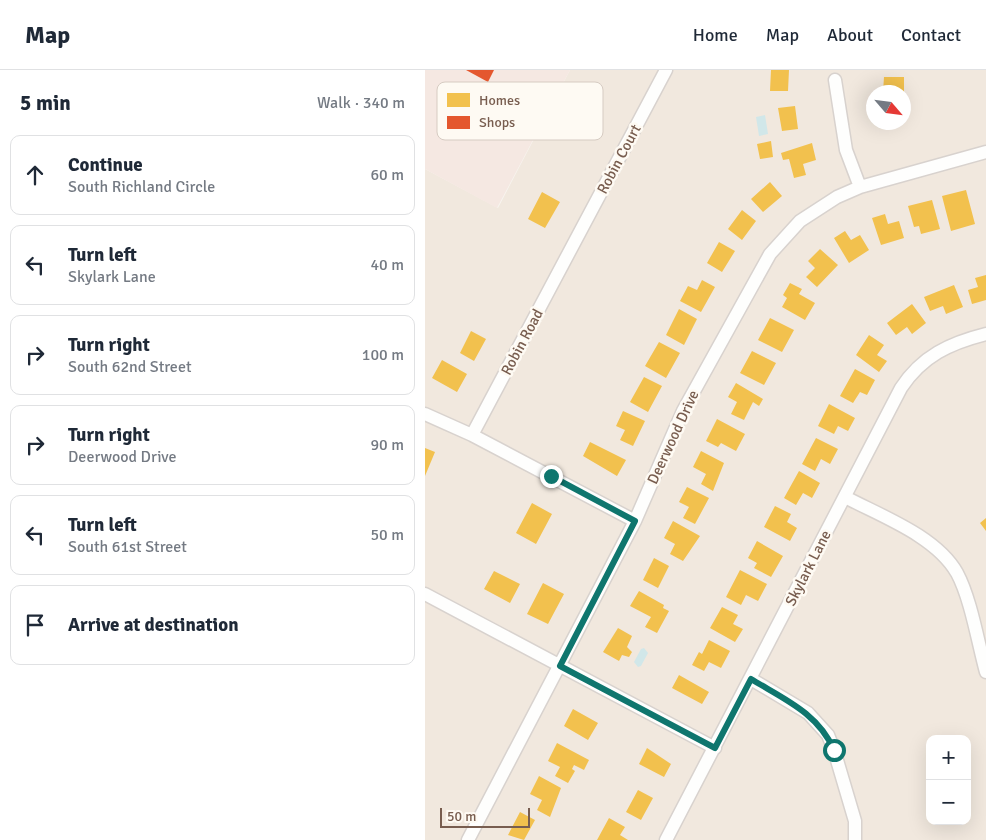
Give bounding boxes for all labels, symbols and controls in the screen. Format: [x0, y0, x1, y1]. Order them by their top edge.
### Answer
text: Map [25, 20, 70, 50]
text: Home [693, 24, 738, 46]
text: Map [766, 24, 799, 46]
text: About [827, 24, 873, 46]
text: Contact [901, 24, 961, 46]
legend [437, 82, 603, 140]
north arrow [866, 85, 911, 130]
text: 5 min [20, 90, 71, 116]
text: Homes [479, 92, 520, 109]
text: Walk · 340 m [317, 93, 405, 113]
text: Shops [479, 114, 515, 131]
street label: Robin Court [593, 121, 645, 197]
text: Continue [68, 153, 143, 177]
icon: ahead [21, 161, 49, 189]
text: 60 m [370, 165, 404, 185]
text: South Richland Circle [68, 177, 215, 197]
text: Turn left [68, 243, 137, 267]
icon: left [21, 251, 49, 279]
text: 40 m [370, 255, 404, 275]
text: Skylark Lane [68, 267, 156, 287]
street label: Robin Road [497, 306, 547, 378]
text: Turn right [68, 333, 150, 357]
icon: right [21, 341, 49, 369]
text: 100 m [362, 345, 404, 365]
text: South 62nd Street [68, 357, 192, 377]
street label: Deerwood Drive [643, 387, 703, 487]
text: Turn right [68, 423, 150, 447]
icon: right [21, 431, 49, 459]
text: 90 m [370, 435, 404, 455]
text: Deerwood Drive [68, 447, 176, 467]
route end [540, 465, 563, 488]
text: Turn left [68, 513, 137, 537]
icon: left [21, 521, 49, 549]
text: 50 m [370, 525, 404, 545]
street label: Skylark Lane [781, 527, 835, 609]
text: South 61st Street [68, 537, 187, 557]
icon: arrive [21, 611, 49, 639]
text: Arrive at destination [68, 613, 239, 637]
map controls [926, 735, 971, 825]
button: + [926, 735, 971, 780]
route start [823, 739, 846, 762]
button: − [926, 780, 971, 825]
scale bar [440, 805, 530, 828]
text: 50 m [447, 808, 476, 825]

